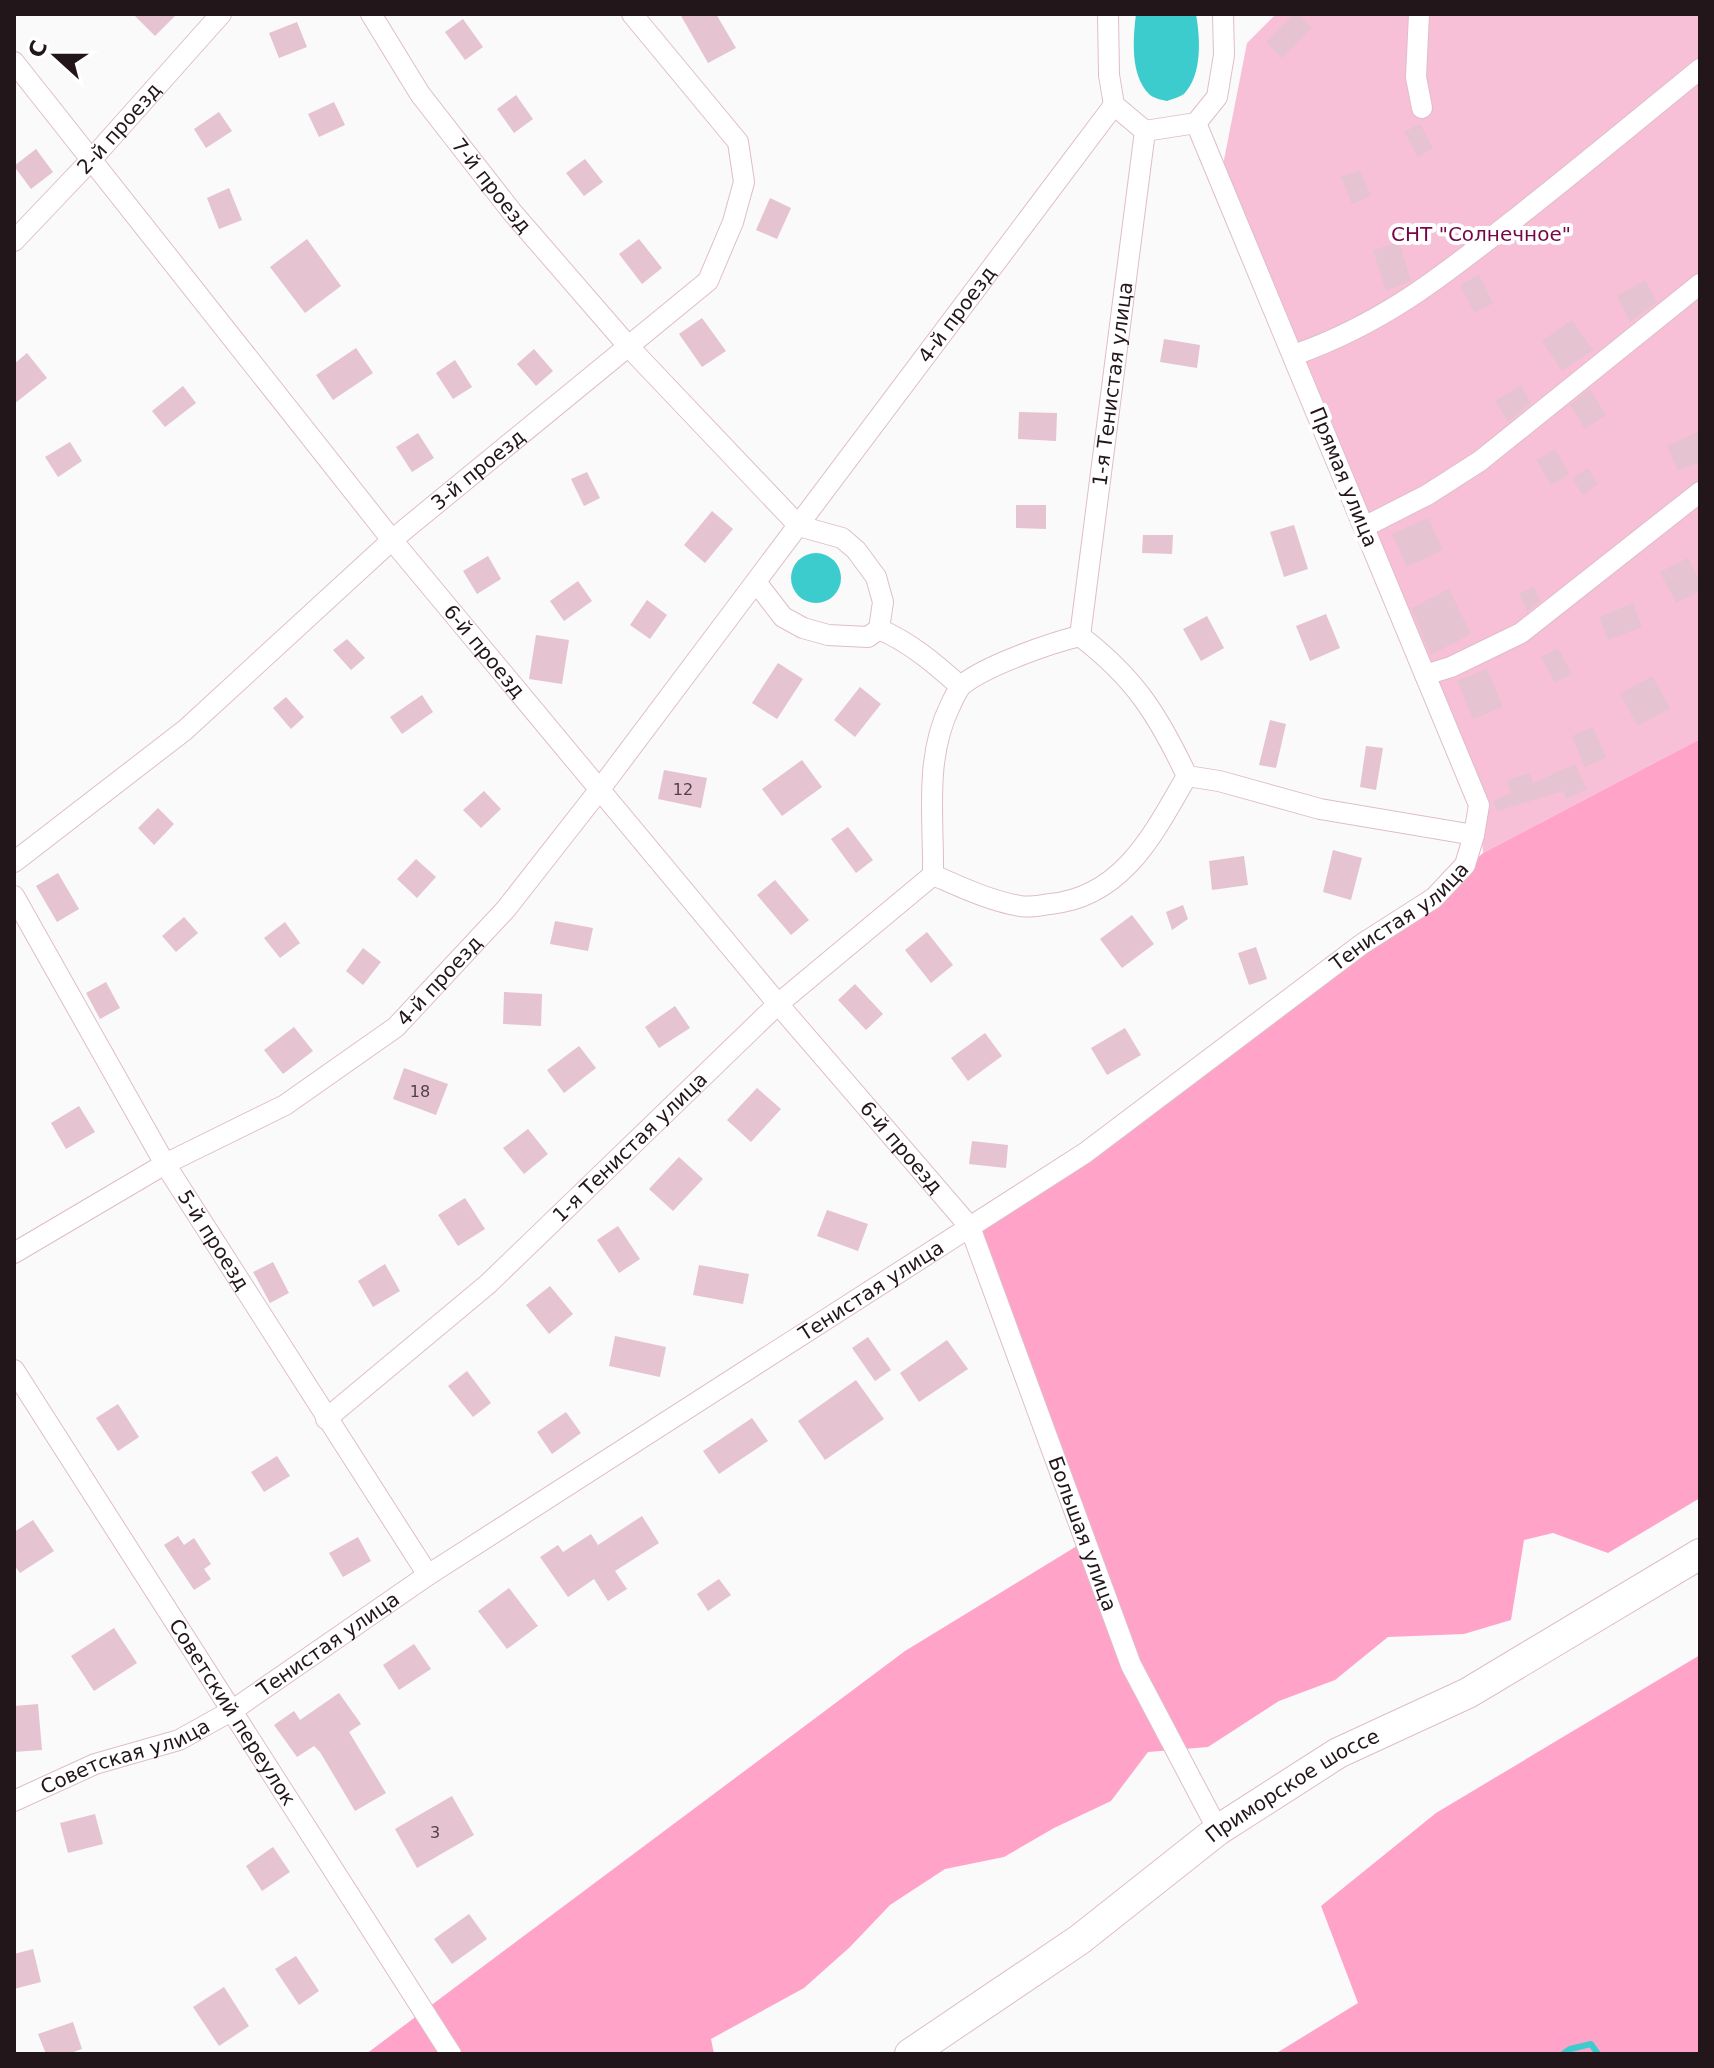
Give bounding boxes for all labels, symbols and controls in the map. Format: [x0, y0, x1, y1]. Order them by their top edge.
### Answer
north arrow [16, 16, 96, 96]
text: С [23, 37, 52, 61]
street label: 2-й проезд [72, 78, 166, 179]
street label: 7-й проезд [447, 133, 537, 238]
park label: СНТ "Солнечное" [1391, 222, 1571, 246]
street label: 4-й проезд [913, 262, 1000, 367]
street label: 1-я Тенистая улица [1087, 280, 1137, 488]
street label: Прямая улица [1305, 403, 1383, 551]
street label: 3-й проезд [426, 424, 530, 515]
street label: 6-й проезд [439, 600, 530, 703]
house number: 12 [673, 780, 693, 799]
street label: Тенистая улица [1324, 857, 1474, 976]
street label: 4-й проезд [392, 931, 487, 1031]
street label: 1-я Тенистая улица [547, 1067, 712, 1227]
house number: 18 [410, 1082, 430, 1101]
street label: 6-й проезд [855, 1096, 948, 1198]
street label: 5-й проезд [173, 1186, 255, 1295]
street label: Тенистая улица [793, 1235, 948, 1346]
street label: Большая улица [1043, 1453, 1122, 1614]
street label: Тенистая улица [252, 1587, 404, 1702]
street label: Советский переулок [164, 1614, 301, 1810]
street label: Советская улица [37, 1713, 214, 1799]
street label: Приморское шоссе [1200, 1724, 1383, 1847]
house number: 3 [430, 1823, 440, 1842]

